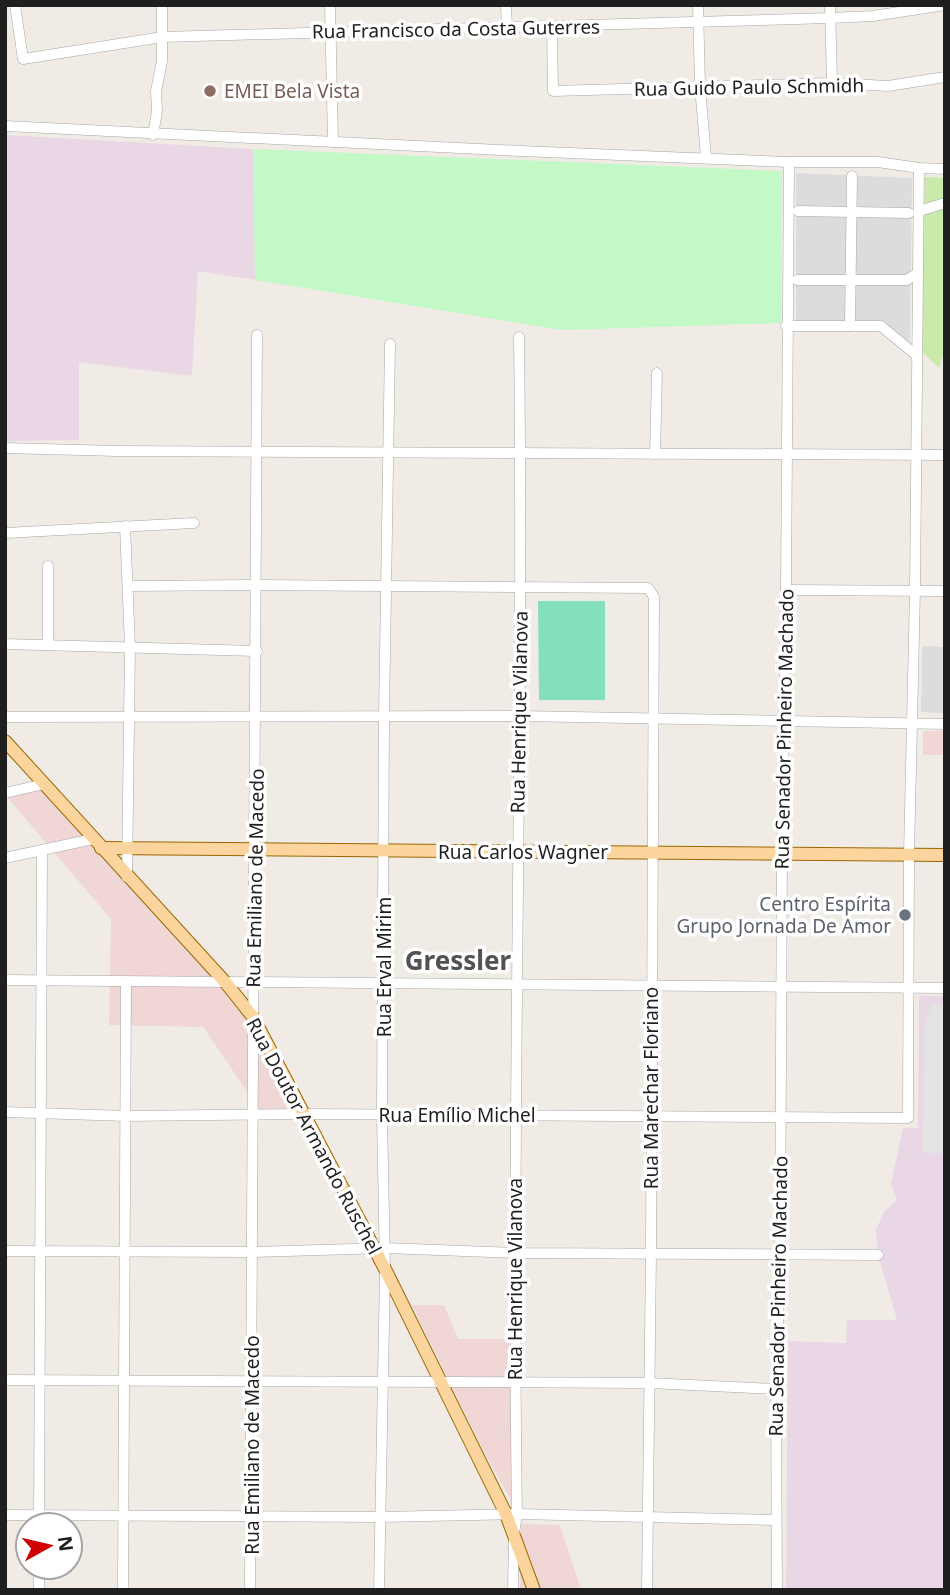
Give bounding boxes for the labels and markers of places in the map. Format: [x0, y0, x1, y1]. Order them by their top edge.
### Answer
place label: EMEI Bela Vista [224, 78, 360, 104]
marker: EMEI Bela Vista [202, 83, 218, 99]
place label: Centro Espírita Grupo Jornada De Amor [676, 891, 891, 939]
marker: Centro Espírita Grupo Jornada De Amor [897, 907, 913, 923]

